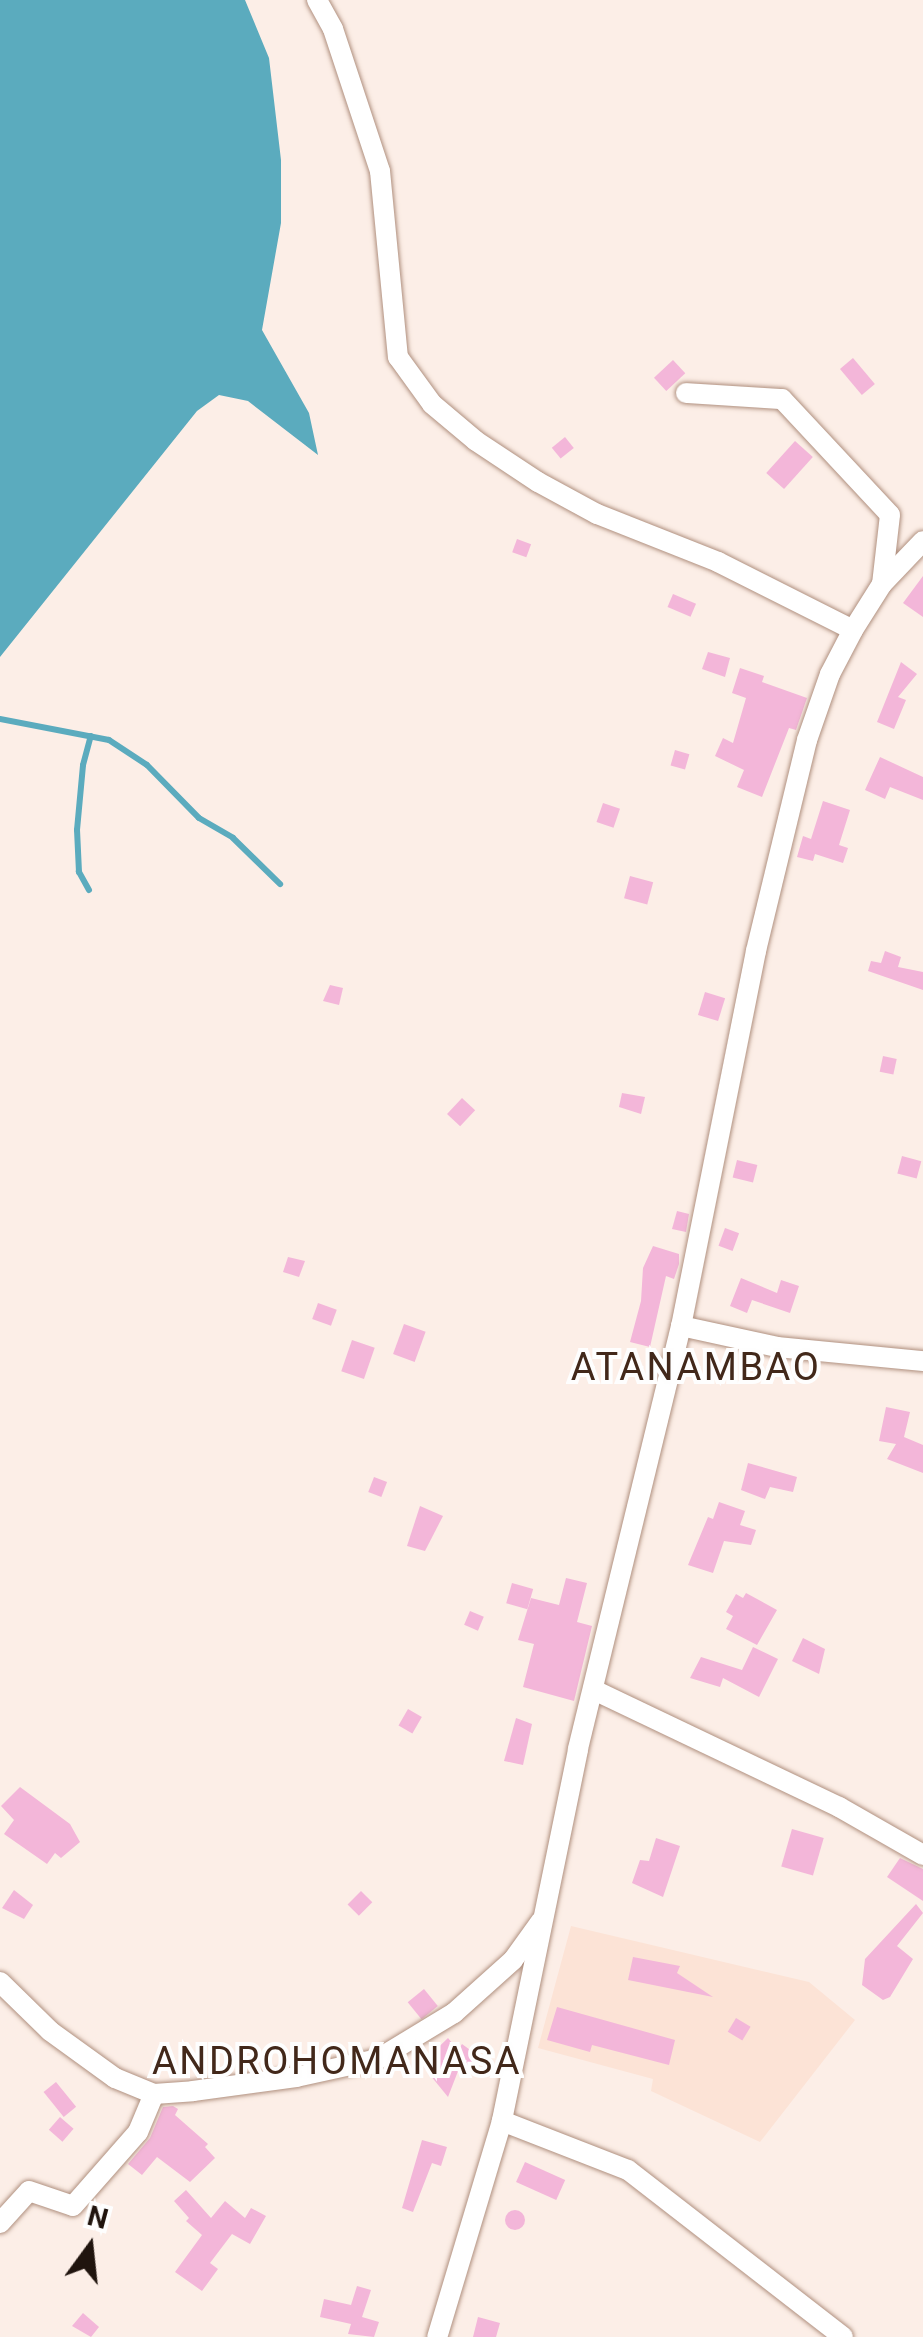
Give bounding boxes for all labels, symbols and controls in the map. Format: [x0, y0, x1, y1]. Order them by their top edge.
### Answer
district label: ATANAMBAO [571, 1345, 821, 1391]
district label: ANDROHOMANASA [152, 2039, 522, 2085]
north arrow [40, 2197, 140, 2297]
text: N [84, 2199, 112, 2236]

